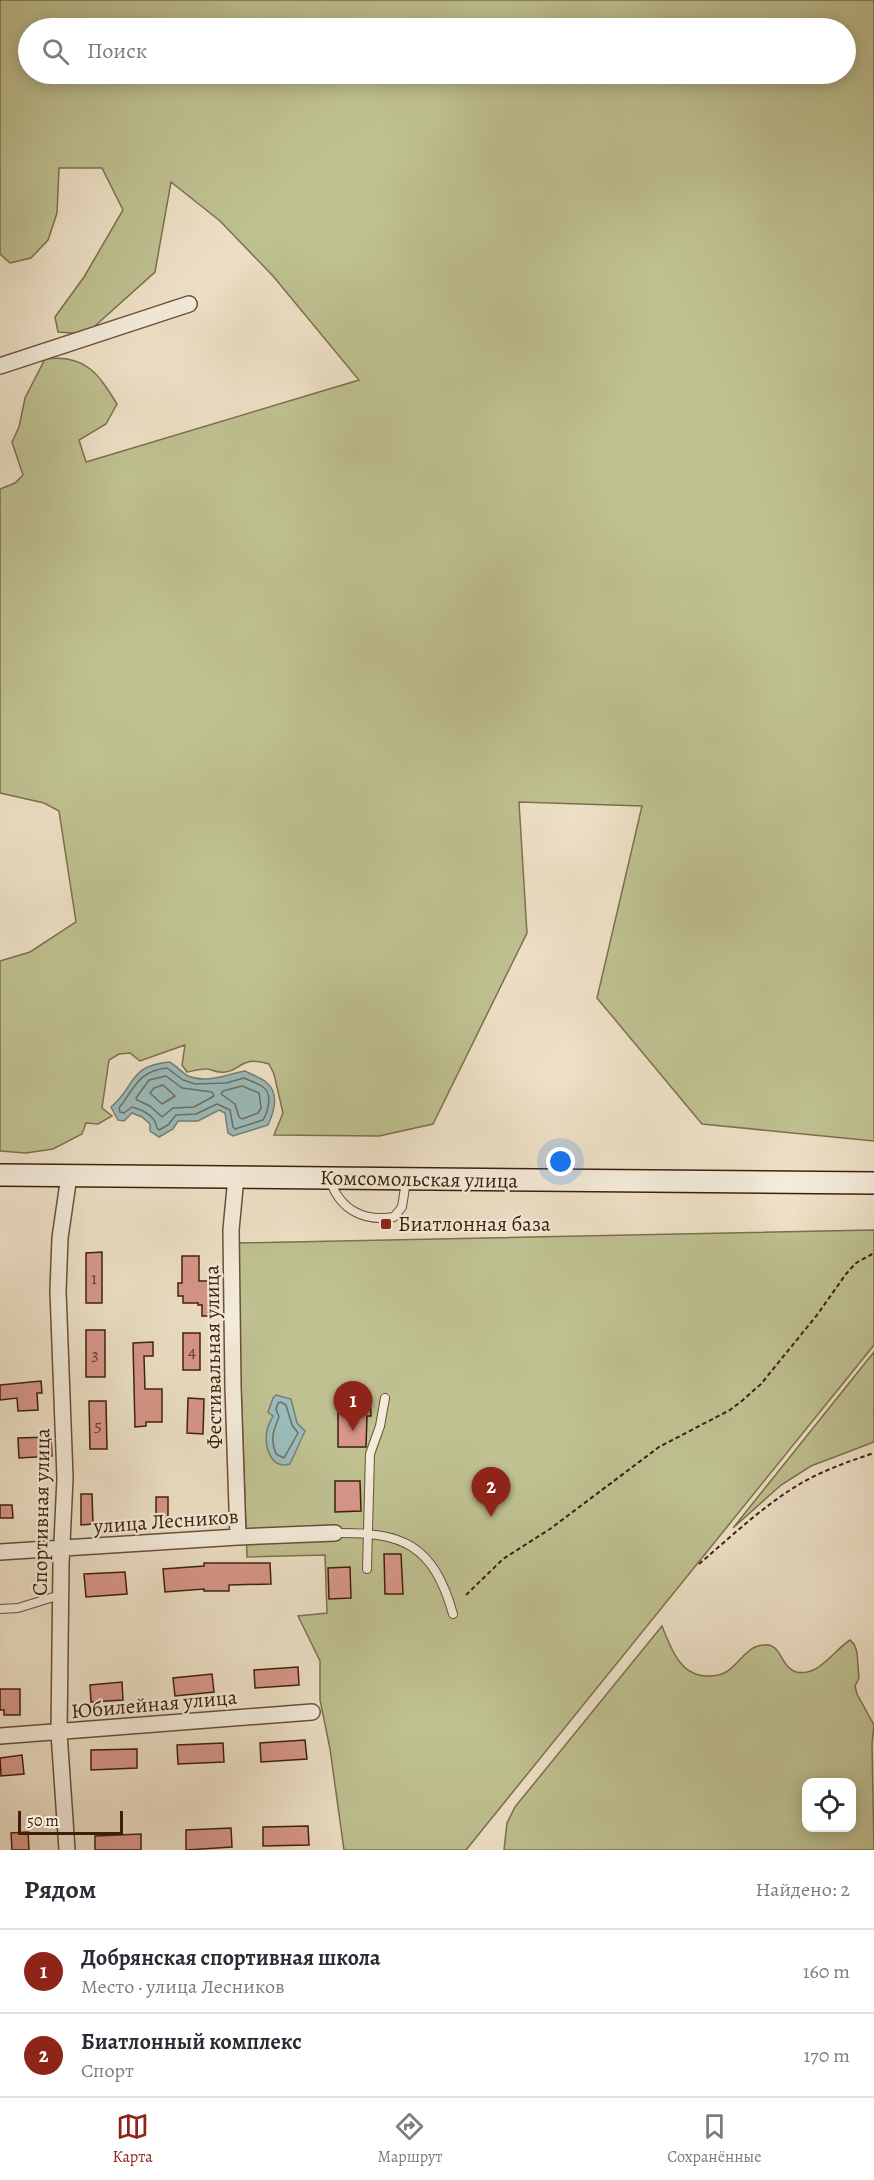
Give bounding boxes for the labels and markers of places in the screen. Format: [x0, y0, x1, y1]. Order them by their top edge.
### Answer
place label: Биатлонная база [398, 1210, 551, 1238]
marker: Биатлонная база [379, 1217, 393, 1231]
pin: 1 [334, 1382, 372, 1431]
pin: 2 [472, 1468, 510, 1517]

